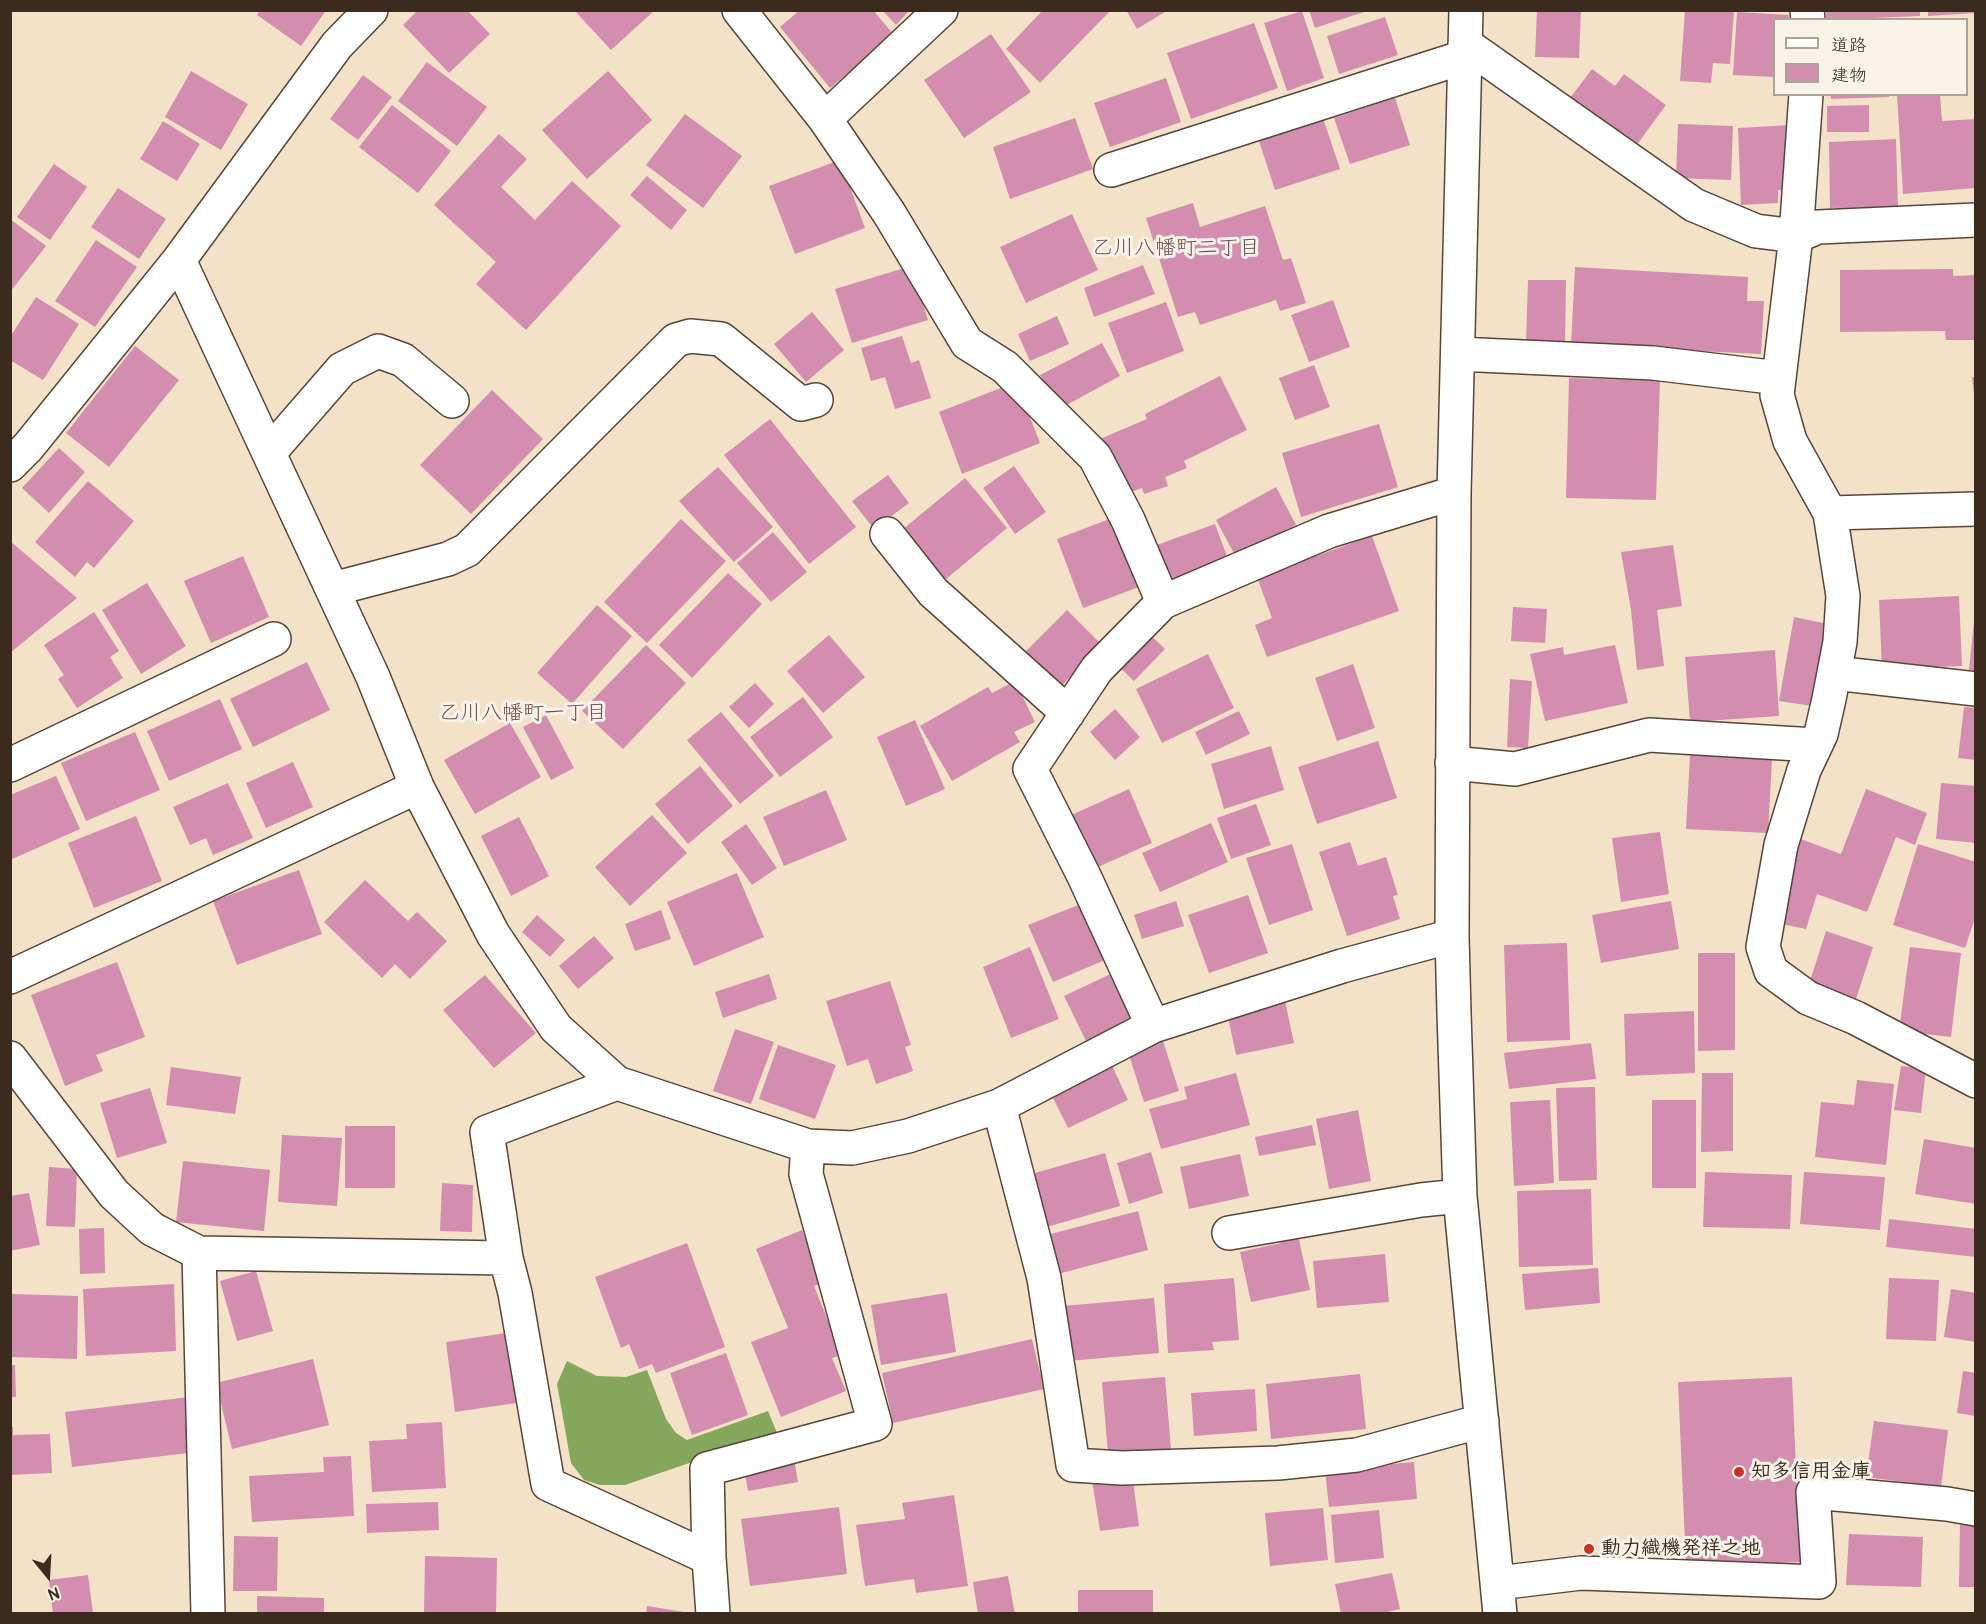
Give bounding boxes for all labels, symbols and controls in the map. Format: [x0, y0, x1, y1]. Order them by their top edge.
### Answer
legend [1773, 18, 1968, 96]
text: 道路 [1831, 34, 1867, 57]
text: 建物 [1831, 64, 1867, 87]
district label: 乙川八幡町二丁目 [1092, 236, 1260, 262]
district label: 乙川八幡町一丁目 [439, 701, 607, 727]
place label: 知多信用金庫 [1751, 1460, 1871, 1484]
marker: 知多信用金庫 [1732, 1465, 1746, 1479]
place label: 動力織機発祥之地 [1601, 1537, 1761, 1561]
marker: 動力織機発祥之地 [1582, 1542, 1596, 1556]
north arrow [18, 1546, 78, 1606]
text: N [45, 1582, 62, 1604]

